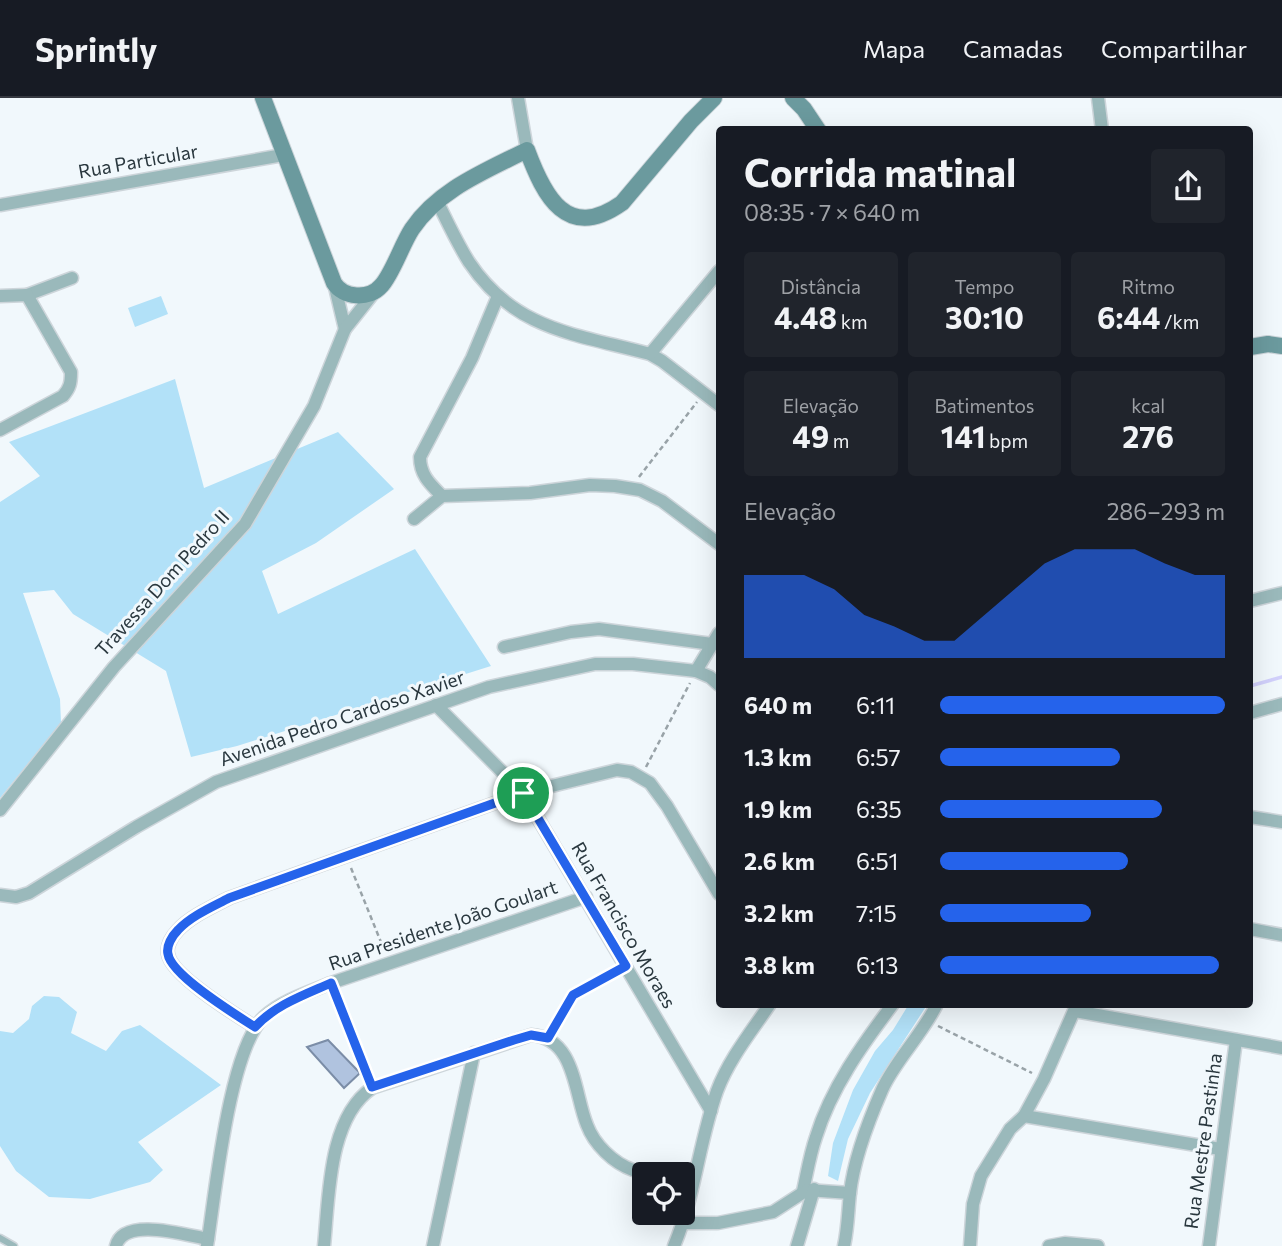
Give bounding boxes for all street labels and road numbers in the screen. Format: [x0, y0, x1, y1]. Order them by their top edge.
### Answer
street label: Rua Particular [76, 139, 200, 182]
street label: Travessa Dom Pedro II [90, 505, 233, 661]
street label: Avenida Pedro Cardoso Xavier [216, 665, 468, 770]
street label: Rua Francisco Moraes [567, 837, 682, 1012]
street label: Rua Presidente João Goulart [325, 874, 560, 975]
street label: Rua Mestre Pastinha [1179, 1052, 1226, 1230]

